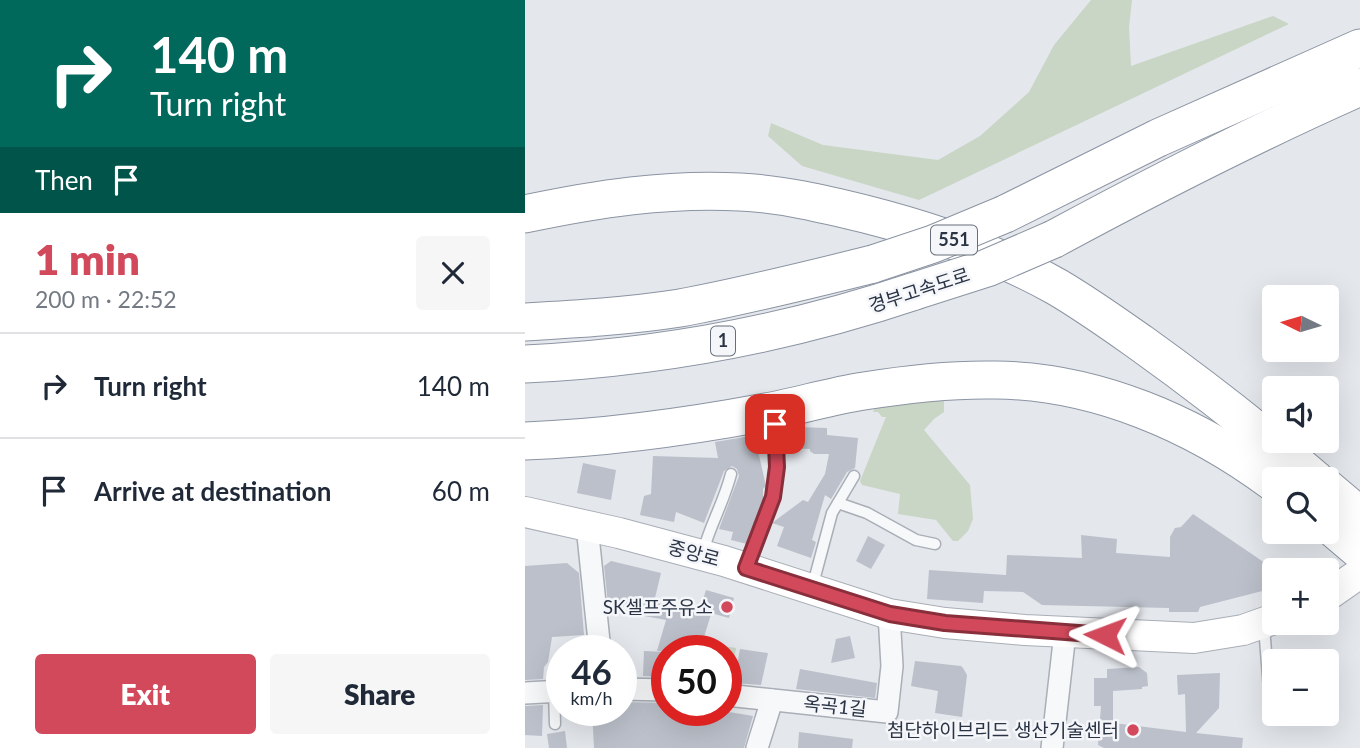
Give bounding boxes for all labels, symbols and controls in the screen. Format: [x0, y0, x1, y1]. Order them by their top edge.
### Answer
text: 140 m [150, 25, 288, 83]
icon: right [35, 28, 126, 119]
text: Turn right [150, 84, 286, 123]
icon: arrive [107, 161, 145, 199]
text: Then [35, 164, 93, 196]
road number: 551 [931, 226, 977, 254]
text: 1 min [35, 234, 140, 284]
button: close [416, 236, 490, 310]
street label: 경부고속도로 [865, 262, 972, 317]
text: 200 m · 22:52 [35, 285, 177, 313]
north arrow [1262, 285, 1339, 362]
map controls [1262, 285, 1339, 726]
road number: 1 [711, 326, 735, 356]
icon: right [35, 367, 73, 405]
text: Turn right [94, 370, 207, 402]
text: 140 m [417, 370, 490, 402]
button: sound [1262, 376, 1339, 453]
pin [745, 394, 805, 454]
icon: arrive [756, 405, 794, 443]
button: search [1262, 467, 1339, 544]
icon: arrive [35, 472, 73, 510]
text: Arrive at destination [94, 475, 331, 507]
text: 60 m [432, 475, 490, 507]
street label: 중앙로 [666, 535, 722, 570]
button: + [1262, 558, 1339, 635]
place label: SK셀프주유소 [603, 595, 713, 618]
position arrow [1068, 598, 1142, 672]
marker: SK셀프주유소 [719, 599, 735, 615]
speed limit sign: 50 [651, 635, 742, 726]
button: − [1262, 649, 1339, 726]
text: 46 [571, 650, 612, 692]
button: Exit [35, 654, 256, 734]
button: Share [270, 654, 490, 734]
text: km/h [570, 687, 613, 709]
street label: 옥곡1길 [802, 691, 868, 720]
place label: 첨단하이브리드 생산기술센터 [887, 718, 1119, 741]
marker: 첨단하이브리드 생산기술센터 [1125, 722, 1141, 738]

